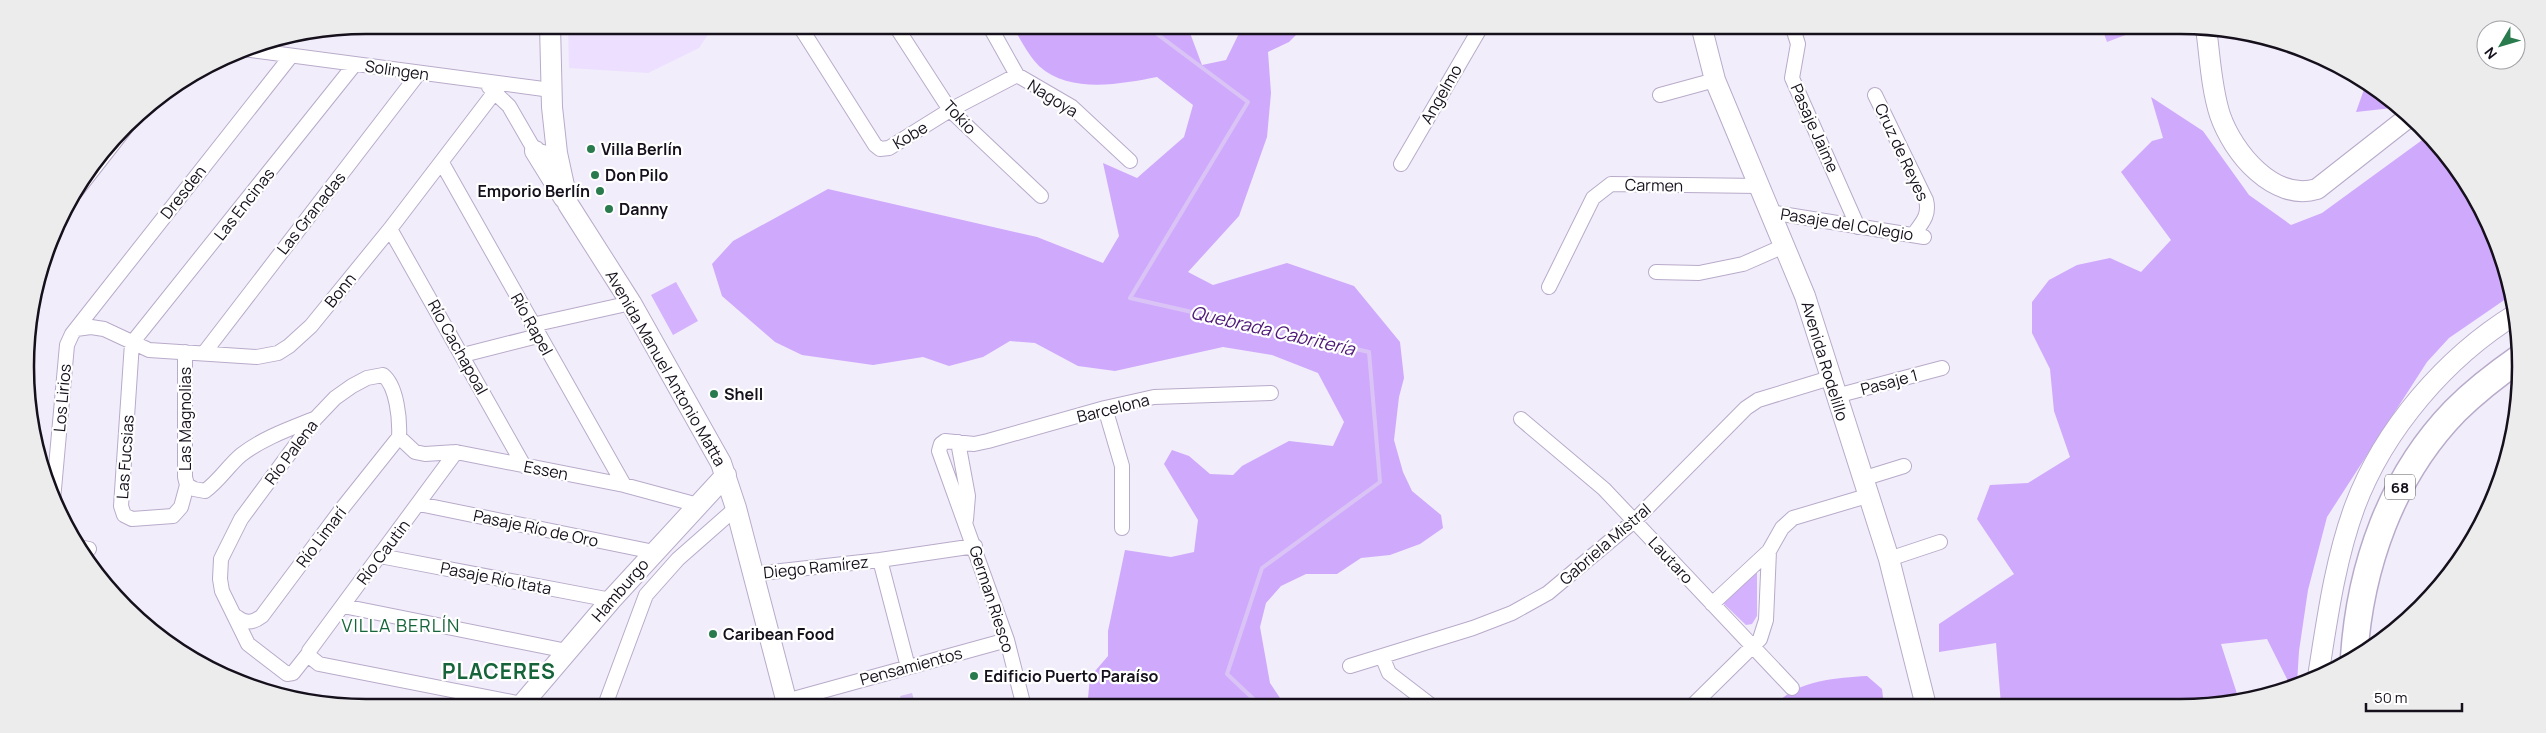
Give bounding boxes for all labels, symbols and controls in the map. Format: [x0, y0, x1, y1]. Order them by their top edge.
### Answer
north arrow [2476, 20, 2526, 70]
text: N [2480, 43, 2501, 63]
street label: Solingen [364, 55, 430, 85]
street label: Angelmo [1415, 60, 1467, 128]
street label: Nagoya [1024, 74, 1082, 122]
street label: Pasaje Jaime [1786, 80, 1844, 176]
street label: Tokio [939, 95, 981, 139]
street label: Cruz de Reyes [1870, 100, 1934, 204]
street label: Kobe [888, 116, 932, 154]
place label: Villa Berlín [601, 138, 682, 160]
marker: Villa Berlín [585, 143, 597, 155]
street label: Dresden [155, 161, 211, 223]
street label: Las Encinas [209, 163, 279, 245]
place label: Don Pilo [605, 164, 668, 186]
street label: Las Granadas [272, 167, 350, 259]
marker: Don Pilo [589, 169, 601, 181]
street label: Carmen [1625, 173, 1683, 197]
place label: Emporio Berlín [477, 180, 590, 202]
marker: Emporio Berlín [594, 185, 606, 197]
place label: Danny [619, 198, 668, 220]
marker: Danny [603, 203, 615, 215]
street label: Pasaje del Colegio [1779, 203, 1915, 245]
street label: Avenida Manuel Antonio Matta [601, 266, 731, 470]
street label: Bonn [319, 268, 361, 312]
street label: Río Rapel [506, 289, 558, 359]
street label: Río Cachapoal [423, 295, 493, 399]
street label: Avenida Rodelillo [1796, 298, 1854, 424]
water label: Quebrada Cabritería [1189, 299, 1358, 361]
street label: Los Lirios [48, 363, 76, 433]
street label: Pasaje 1 [1858, 364, 1920, 400]
street label: Las Magnolias [174, 367, 196, 471]
place label: Shell [724, 383, 763, 405]
marker: Shell [708, 388, 720, 400]
street label: Barcelona [1074, 388, 1152, 428]
street label: Las Fucsias [111, 414, 139, 500]
street label: Río Palena [259, 415, 323, 489]
street label: Essen [522, 455, 570, 485]
road number: 68 [2385, 474, 2415, 500]
street label: Gabriela Mistral [1555, 498, 1655, 590]
street label: Río Limarí [291, 502, 351, 572]
street label: Pasaje Río de Oro [472, 504, 600, 552]
street label: Río Cautin [351, 515, 415, 589]
street label: Lautaro [1644, 532, 1698, 588]
street label: German Riesco [964, 543, 1020, 655]
street label: Diego Ramírez [762, 551, 870, 583]
street label: Hamburgo [587, 554, 653, 626]
street label: Pasaje Río Itata [439, 556, 553, 600]
district label: VILLA BERLÍN [342, 613, 460, 637]
place label: Caribean Food [723, 623, 834, 645]
marker: Caribean Food [707, 628, 719, 640]
street label: Pensamientos [857, 642, 965, 690]
district label: PLACERES [442, 657, 556, 685]
place label: Edificio Puerto Paraíso [984, 665, 1159, 687]
marker: Edificio Puerto Paraíso [968, 670, 980, 682]
scale bar [2366, 680, 2462, 712]
text: 50 m [2374, 687, 2408, 708]

